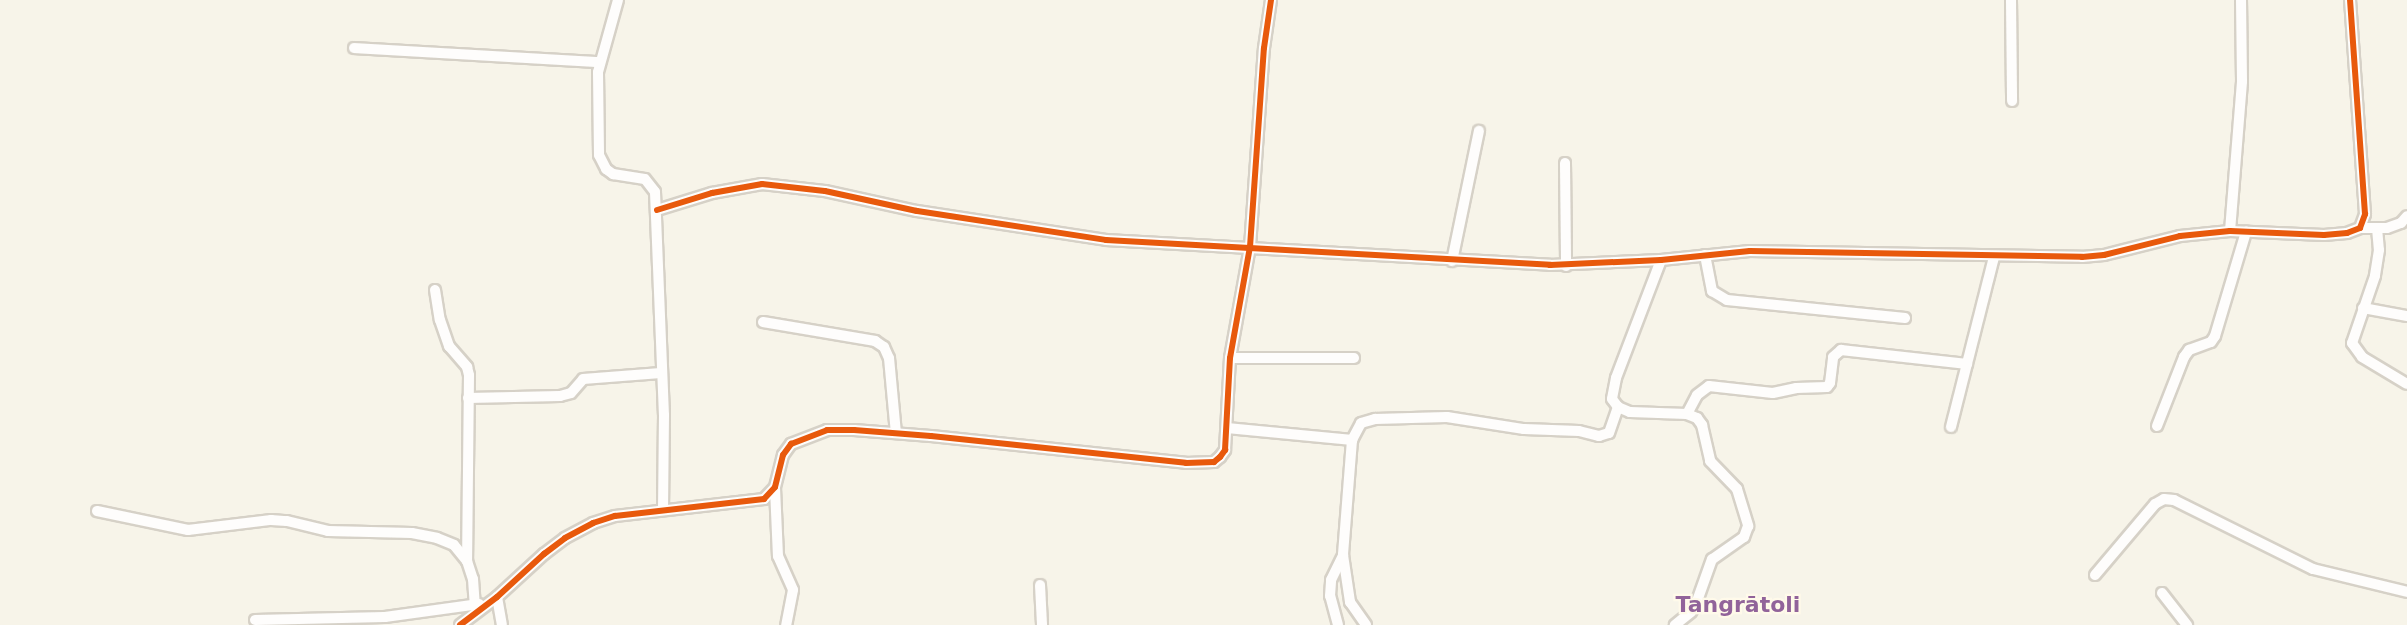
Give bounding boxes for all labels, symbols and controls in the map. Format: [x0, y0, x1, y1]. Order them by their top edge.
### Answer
district label: Tangrātoli [1676, 592, 1800, 618]

